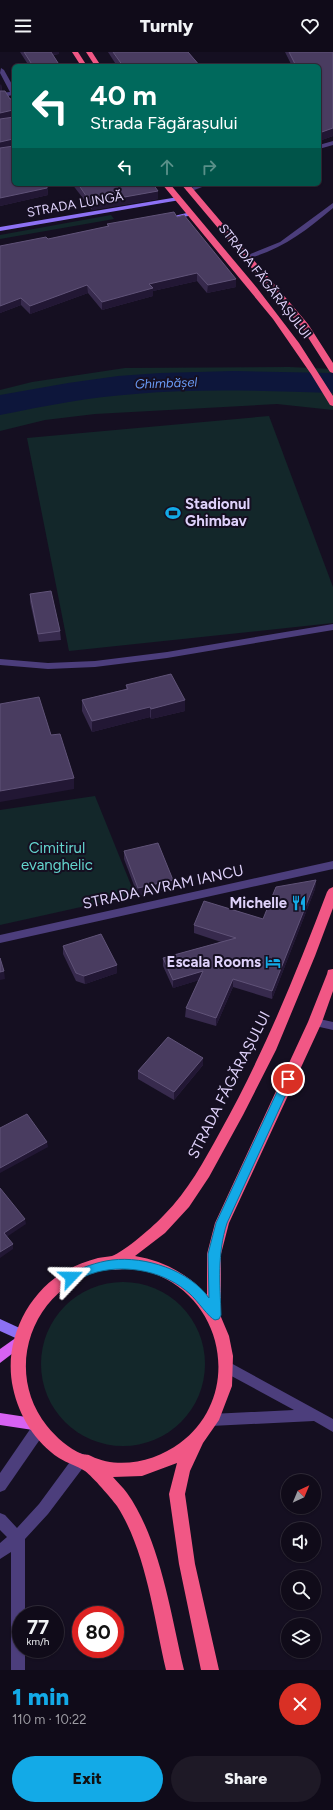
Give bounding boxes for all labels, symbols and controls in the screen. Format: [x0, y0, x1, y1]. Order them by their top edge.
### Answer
icon: menu [12, 15, 34, 37]
text: Turnly [140, 15, 193, 37]
icon: heart [299, 15, 321, 37]
text: 40 m [90, 78, 157, 112]
icon: left [24, 80, 76, 132]
text: Strada Făgărașului [90, 112, 238, 134]
icon: left [114, 156, 136, 178]
icon: ahead [156, 156, 178, 178]
icon: right [198, 156, 220, 178]
street label: STRADA LUNGĂ [26, 188, 125, 220]
street label: STRADA FĂGĂRAȘULUI [216, 221, 314, 341]
water label: Ghimbășel [134, 374, 198, 392]
place label: Stadionul Ghimbav [185, 495, 250, 530]
sports icon: Stadionul Ghimbav [164, 504, 182, 522]
park label: Cimitirul evanghelic [21, 839, 93, 874]
street label: STRADA AVRAM IANCU [81, 861, 245, 913]
place label: Michelle [229, 894, 288, 912]
restaurant icon: Michelle [290, 894, 308, 912]
place label: Escala Rooms [167, 953, 261, 971]
hotel icon: Escala Rooms [264, 953, 282, 971]
street label: STRADA FĂGĂRAȘULUI [184, 1008, 274, 1162]
pin [271, 1062, 305, 1096]
icon: arrive [277, 1068, 299, 1090]
position arrow [50, 1256, 92, 1298]
north arrow [281, 1474, 321, 1514]
map controls [281, 1474, 321, 1658]
button: sound [281, 1522, 321, 1562]
button: search [281, 1570, 321, 1610]
speed limit sign: 80 [72, 1606, 124, 1658]
text: 77 [27, 1615, 49, 1639]
button: layers [281, 1618, 321, 1658]
text: km/h [27, 1635, 49, 1648]
text: 1 min [12, 1682, 69, 1711]
button: close [279, 1683, 321, 1725]
text: 110 m · 10:22 [12, 1712, 87, 1727]
button: Exit [12, 1756, 163, 1802]
button: Share [171, 1756, 321, 1802]

